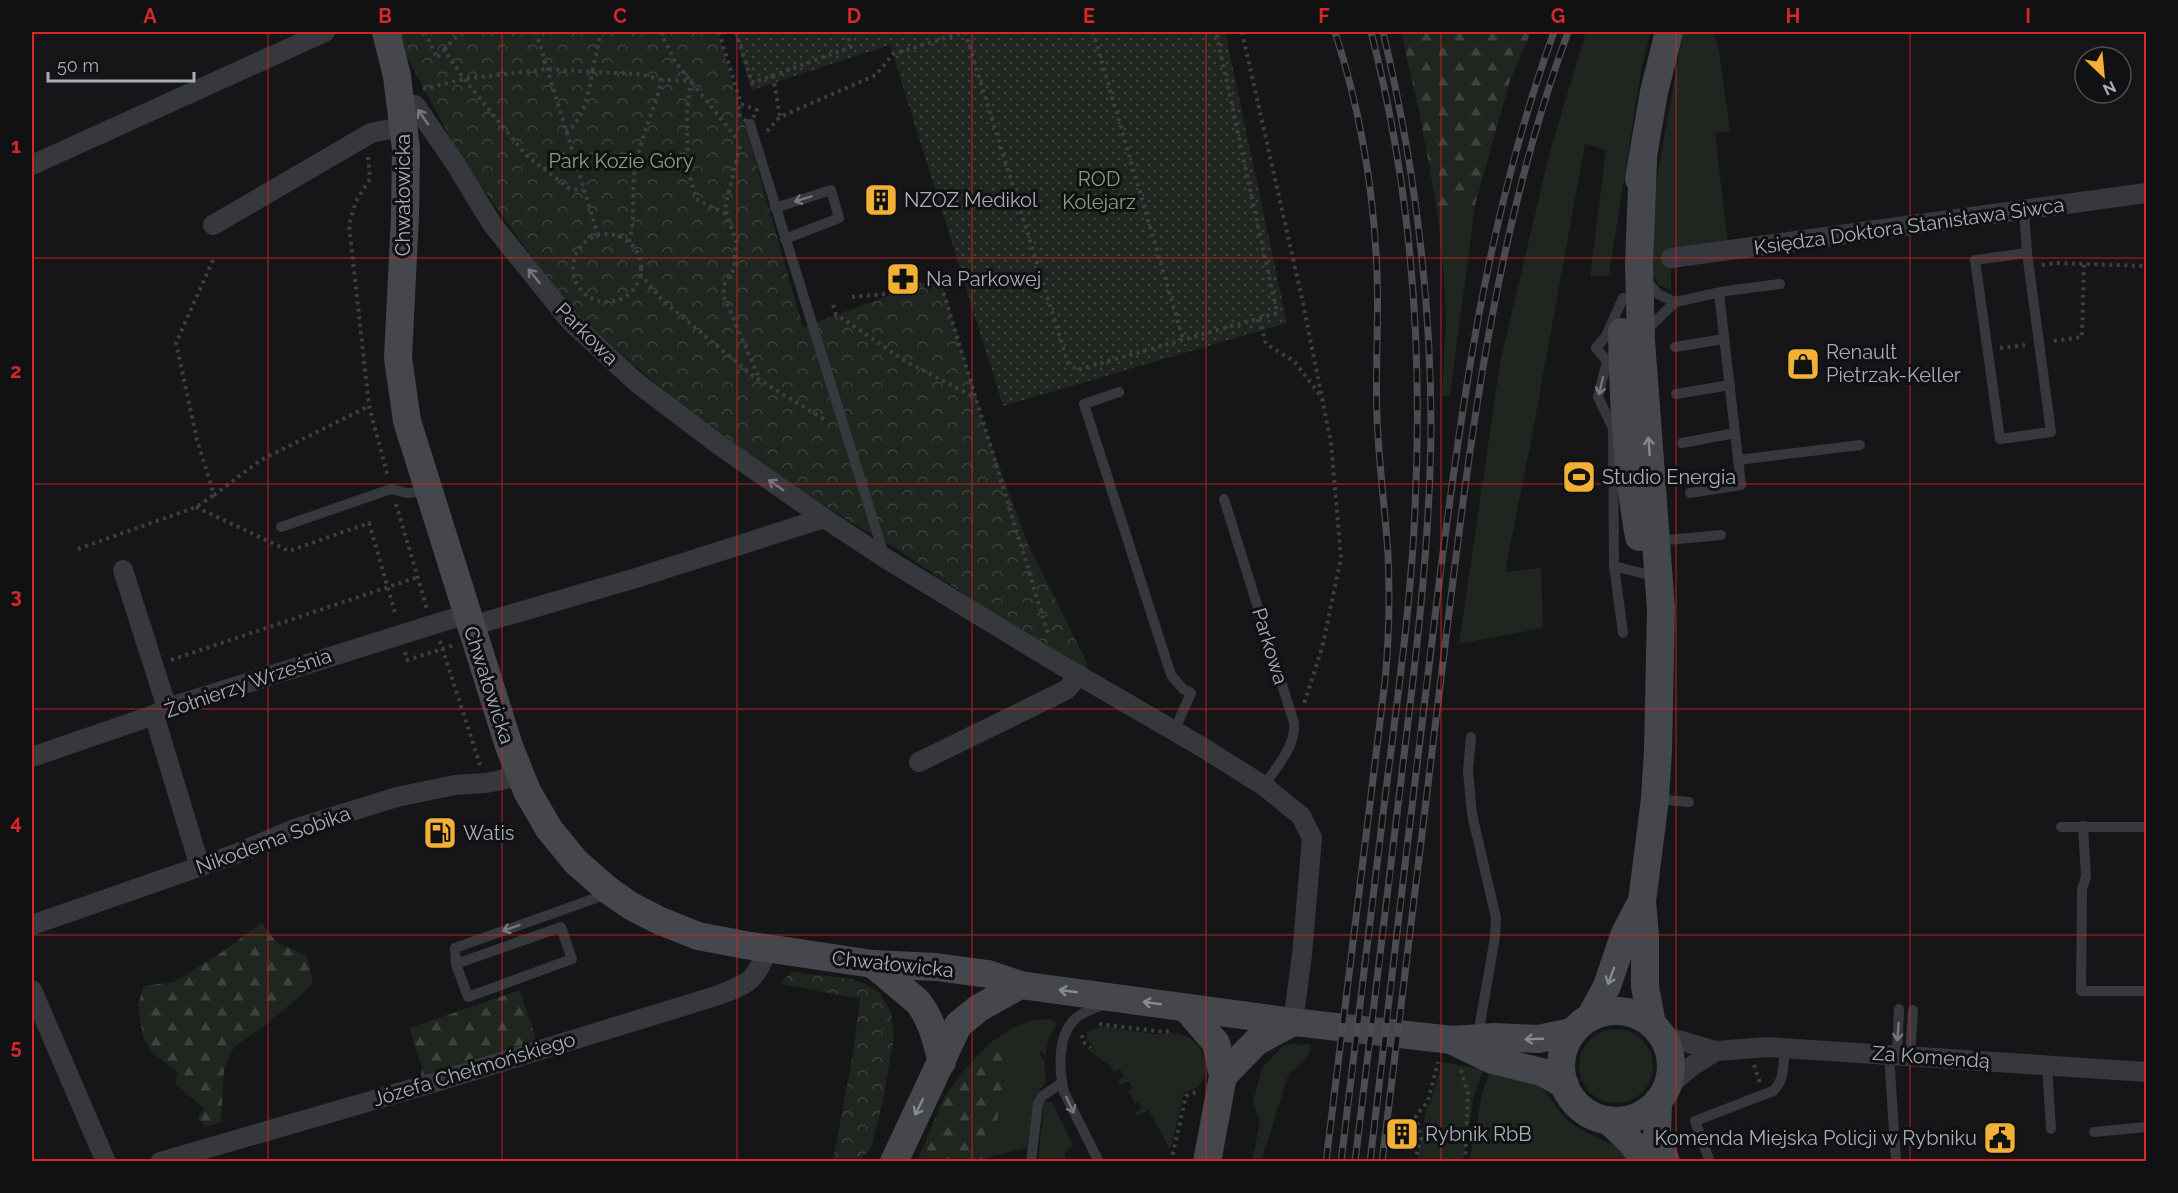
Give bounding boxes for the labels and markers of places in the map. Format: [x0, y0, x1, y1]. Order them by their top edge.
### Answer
building icon: NZOZ Medikol [863, 182, 899, 218]
place label: NZOZ Medikol [904, 188, 1038, 212]
pharmacy icon: Na Parkowej [885, 261, 921, 297]
place label: Na Parkowej [926, 267, 1041, 291]
place label: Renault Pietrzak-Keller [1826, 340, 1961, 387]
shop icon: Renault Pietrzak-Keller [1785, 346, 1821, 382]
sports icon: Studio Energia [1561, 459, 1597, 495]
place label: Studio Energia [1602, 465, 1736, 489]
fuel station icon: Watis [422, 815, 458, 851]
place label: Watis [463, 821, 514, 845]
building icon: Rybnik RbB [1384, 1116, 1420, 1152]
public building icon: Komenda Miejska Policji w Rybniku [1982, 1120, 2018, 1156]
place label: Rybnik RbB [1425, 1122, 1531, 1146]
place label: Komenda Miejska Policji w Rybniku [1654, 1126, 1977, 1150]

